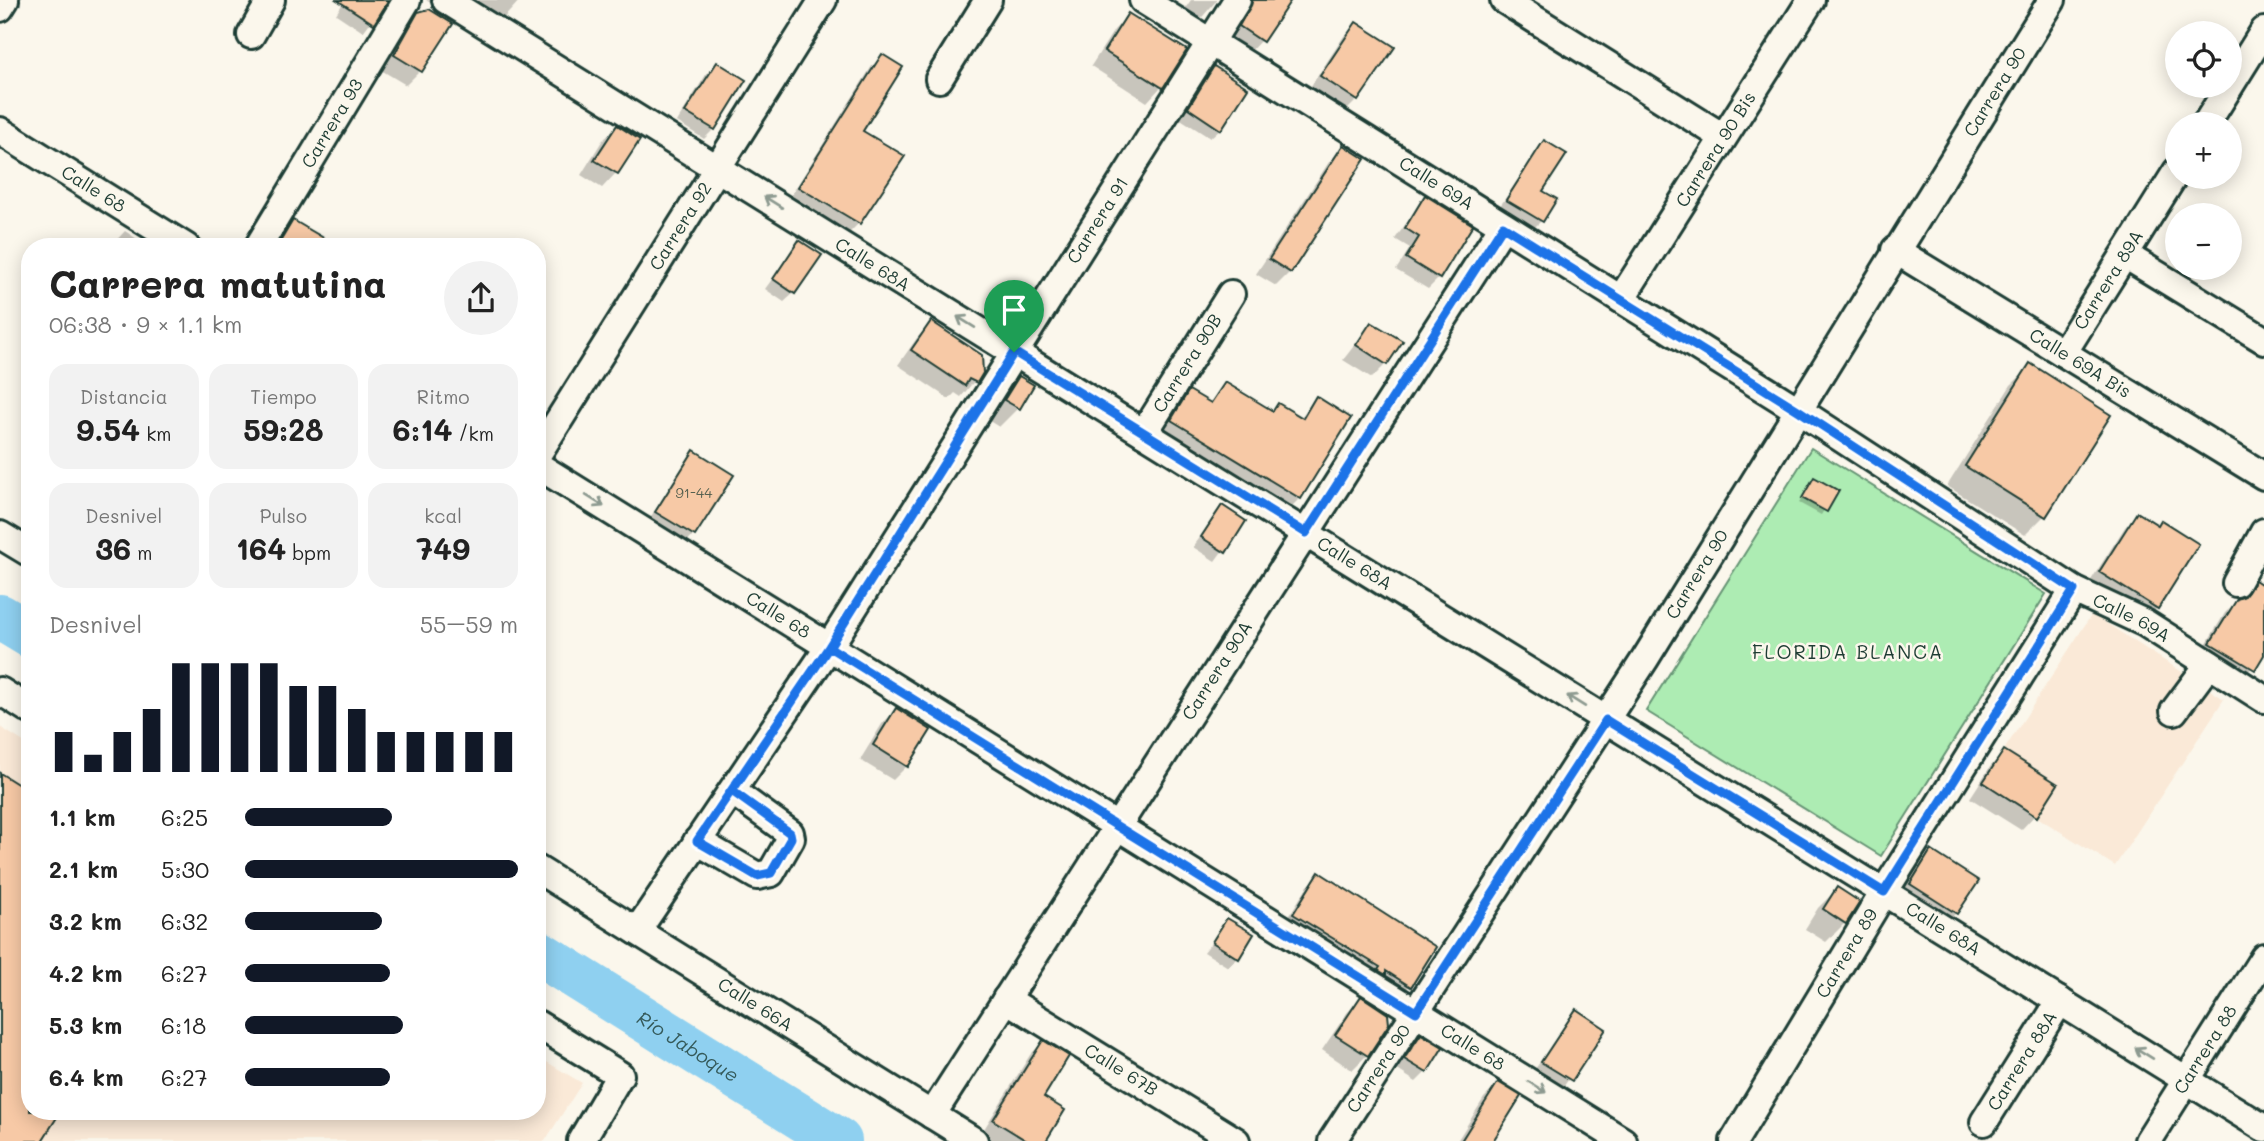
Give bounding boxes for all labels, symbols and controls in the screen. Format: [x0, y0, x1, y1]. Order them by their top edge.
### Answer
map controls [2165, 21, 2242, 280]
button: locate [2165, 21, 2242, 98]
street label: Carrera 90 [1957, 42, 2031, 141]
street label: Carrera 93 [295, 74, 368, 172]
street label: Carrera 90 Bis [1669, 87, 1761, 211]
button: + [2165, 112, 2242, 189]
street label: Calle 69A [1395, 150, 1479, 215]
street label: Calle 68 [57, 159, 131, 218]
street label: Carrera 91 [1061, 172, 1133, 268]
street label: Carrera 92 [643, 177, 717, 275]
one-way arrow [763, 195, 783, 209]
button: − [2165, 203, 2242, 280]
street label: Carrera 89A [2068, 225, 2148, 334]
street label: Calle 68A [831, 231, 915, 296]
text: Carrera matutina [49, 258, 387, 308]
button: share [444, 261, 518, 335]
pin [984, 280, 1044, 352]
icon: arrive [995, 291, 1033, 329]
text: 06:38 · 9 × 1.1 km [49, 309, 242, 339]
street label: Carrera 90B [1147, 309, 1227, 417]
one-way arrow [957, 315, 976, 330]
street label: Calle 69A Bis [2025, 322, 2136, 403]
text: Distancia [80, 384, 168, 409]
text: Tiempo [250, 384, 317, 409]
text: Ritmo [417, 384, 470, 409]
text: 9.54 [76, 409, 140, 449]
text: 59:28 [243, 409, 324, 449]
text: 6:14 [393, 409, 453, 449]
text: km [140, 421, 171, 446]
text: /km [453, 421, 494, 446]
house number: 91-44 [676, 483, 713, 502]
one-way arrow [585, 495, 605, 509]
text: Desnivel [85, 503, 162, 528]
text: Pulso [260, 503, 307, 528]
text: kcal [424, 503, 462, 528]
street label: Carrera 90 [1660, 525, 1733, 623]
text: 36 [95, 528, 131, 568]
text: 164 [236, 528, 286, 568]
text: 749 [416, 528, 470, 568]
street label: Calle 68A [1313, 530, 1397, 595]
text: m [131, 540, 153, 565]
text: bpm [286, 540, 331, 565]
street label: Calle 68 [742, 585, 816, 643]
street label: Calle 69A [2089, 587, 2175, 647]
text: Desnivel [49, 609, 142, 639]
text: 55–59 m [420, 609, 518, 639]
street label: Carrera 90A [1176, 616, 1257, 724]
district label: FLORIDA BLANCA [1752, 639, 1944, 664]
one-way arrow [1566, 693, 1586, 707]
text: 1.1 km [49, 802, 115, 832]
text: 6:25 [161, 802, 208, 832]
text: 2.1 km [49, 854, 118, 884]
text: 5:30 [161, 854, 209, 884]
street label: Calle 68A [1902, 896, 1986, 961]
street label: Carrera 89 [1810, 903, 1883, 1002]
text: 3.2 km [49, 906, 122, 936]
text: 6:32 [161, 906, 208, 936]
text: 4.2 km [49, 958, 122, 988]
text: 6:27 [161, 958, 208, 988]
street label: Calle 66A [714, 972, 798, 1036]
street label: Carrera 88 [2168, 1000, 2242, 1098]
water label: Río Jaboque [633, 1005, 744, 1087]
street label: Carrera 88A [1981, 1006, 2062, 1115]
text: 5.3 km [49, 1010, 122, 1040]
text: 6:18 [161, 1010, 206, 1040]
street label: Calle 68 [1436, 1017, 1510, 1076]
street label: Carrera 90 [1340, 1019, 1416, 1117]
street label: Calle 67B [1080, 1037, 1163, 1101]
one-way arrow [2134, 1046, 2154, 1060]
text: 6.4 km [49, 1062, 124, 1092]
text: 6:27 [161, 1062, 208, 1092]
one-way arrow [1527, 1081, 1547, 1095]

